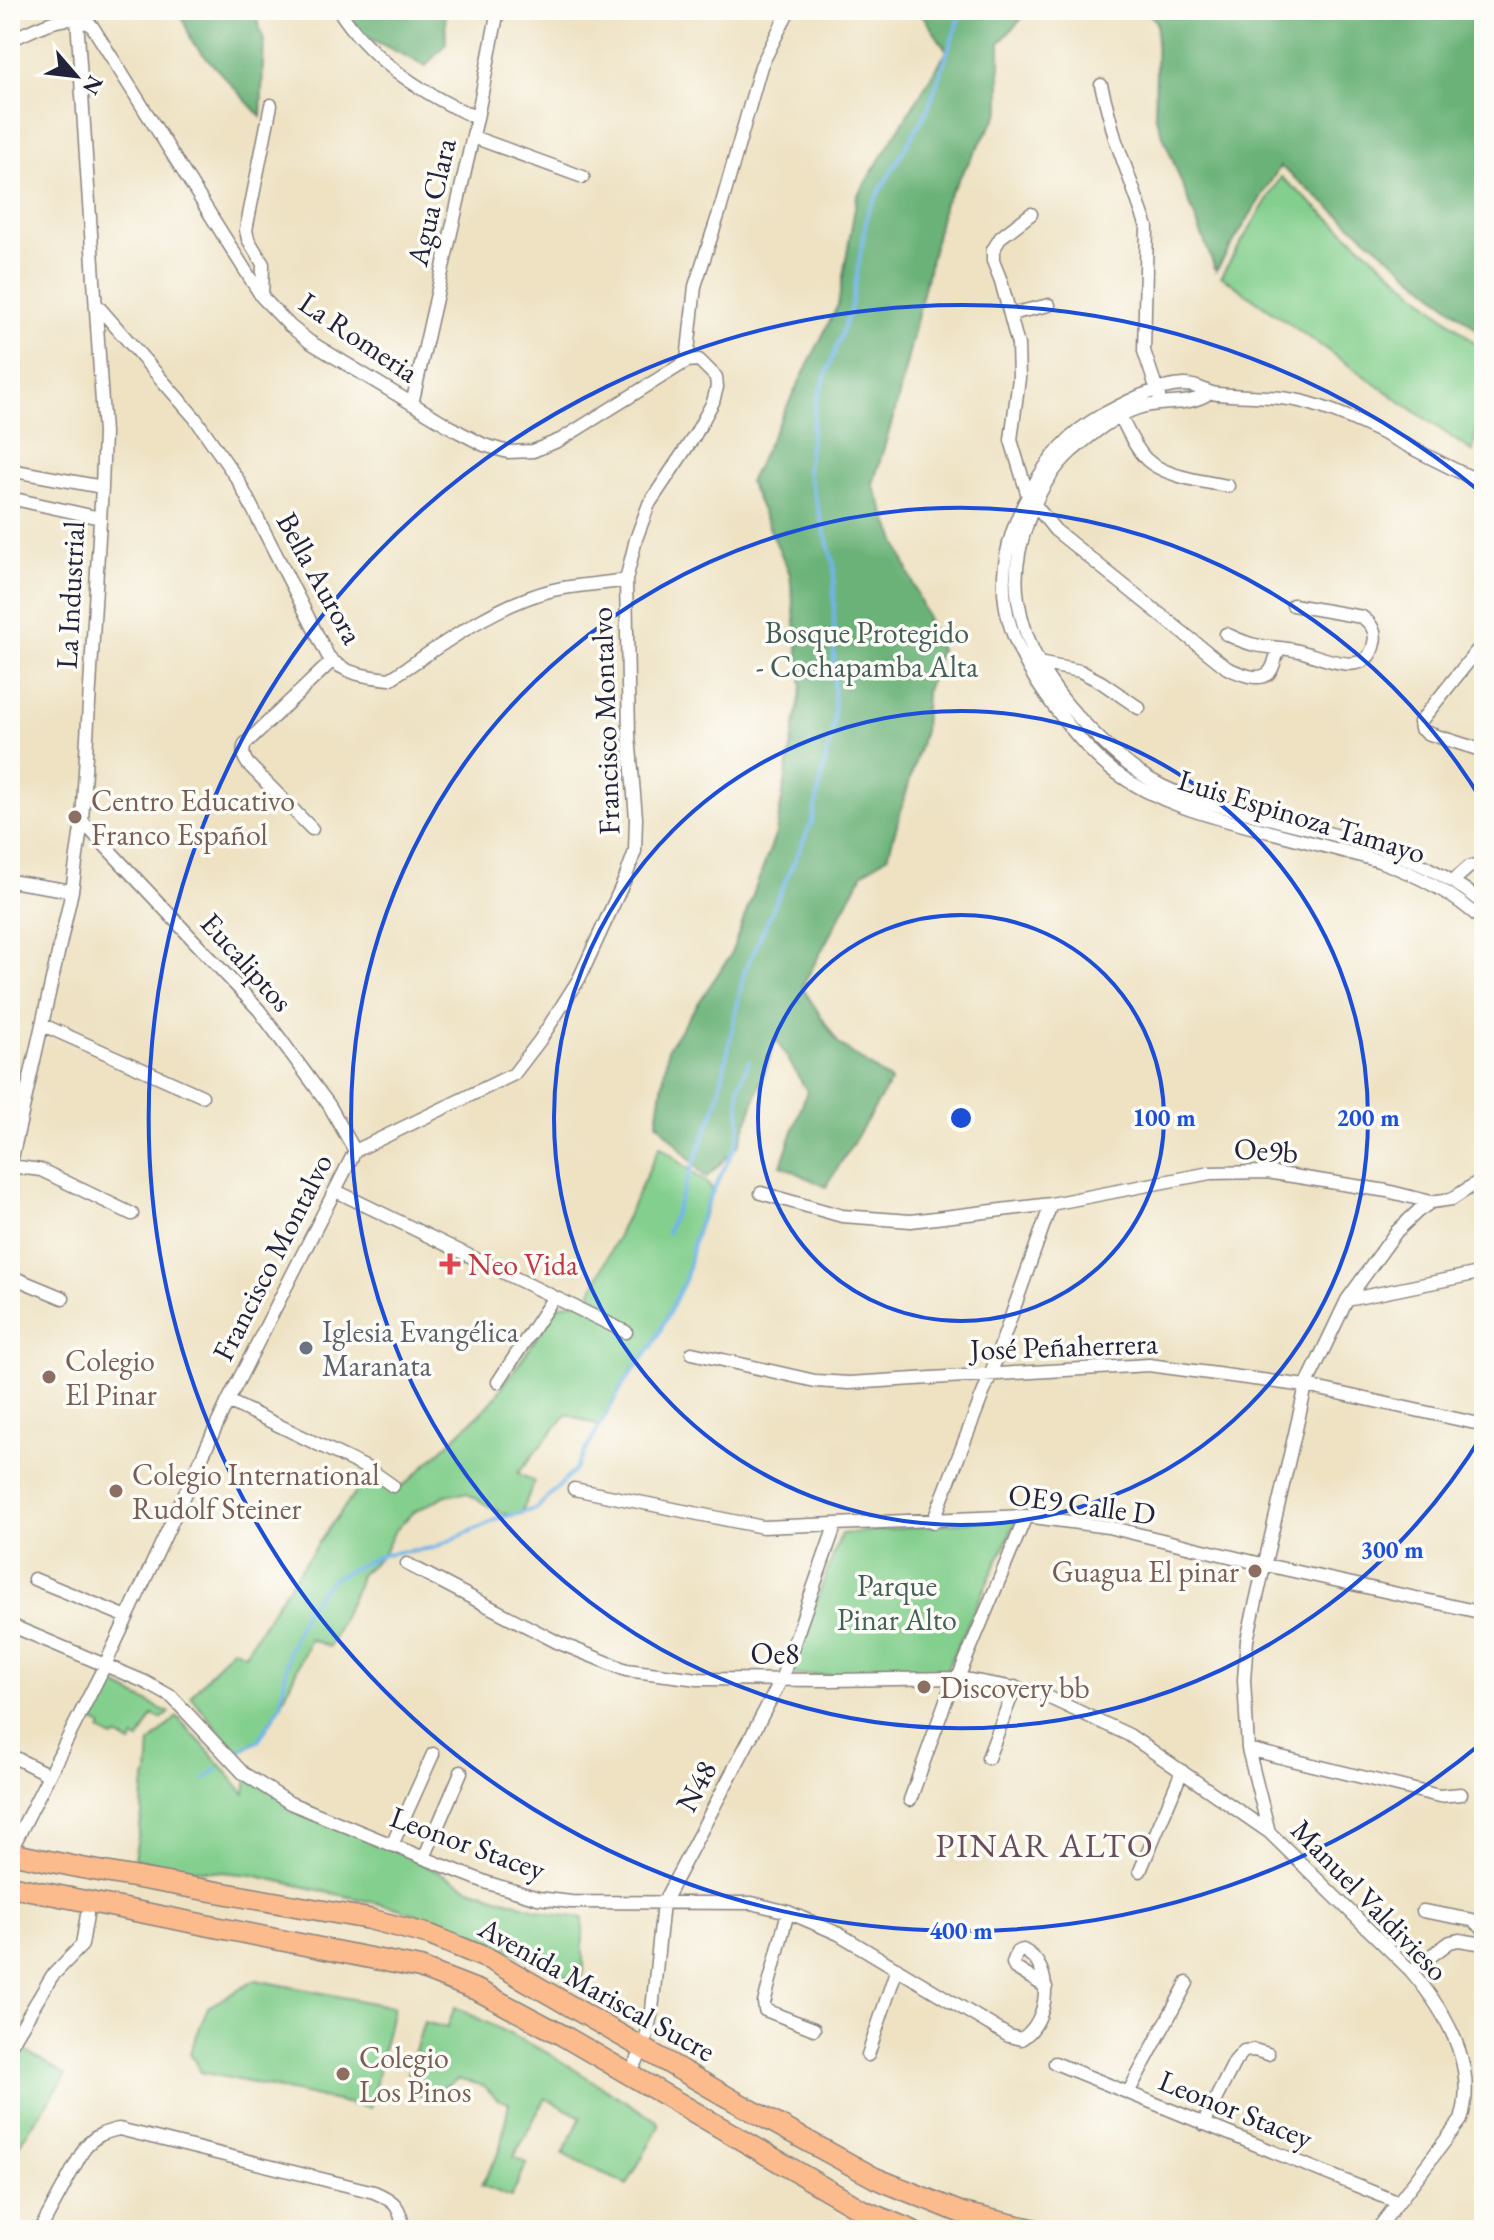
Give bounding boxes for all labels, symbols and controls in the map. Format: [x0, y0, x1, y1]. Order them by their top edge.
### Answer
north arrow [36, 36, 116, 116]
text: N [76, 70, 110, 100]
street label: Agua Clara [397, 134, 465, 271]
street label: La Romeria [292, 283, 426, 391]
street label: Bella Aurora [268, 505, 372, 651]
street label: La Industrial [47, 520, 93, 670]
street label: Francisco Montalvo [582, 606, 628, 836]
park label: Bosque Protegido - Cochapamba Alta [756, 613, 978, 686]
street label: Luis Espinoza Tamayo [1174, 760, 1430, 872]
place label: Centro Educativo Franco Español [91, 781, 295, 854]
marker: Centro Educativo Franco Español [66, 808, 84, 826]
street label: Eucaliptos [192, 904, 302, 1020]
text: 100 m [1132, 1102, 1196, 1133]
text: 200 m [1336, 1102, 1400, 1133]
centre of rings [947, 1104, 975, 1132]
street label: Oe9b [1232, 1128, 1300, 1172]
street label: Francisco Montalvo [203, 1147, 341, 1367]
place label: Neo Vida [468, 1245, 578, 1284]
marker: Neo Vida [439, 1253, 461, 1275]
place label: Iglesia Evangélica Maranata [322, 1312, 519, 1385]
street label: José Peñaherrera [966, 1323, 1159, 1369]
marker: Iglesia Evangélica Maranata [297, 1339, 315, 1357]
place label: Colegio El Pinar [65, 1341, 157, 1414]
marker: Colegio El Pinar [40, 1368, 58, 1386]
place label: Colegio International Rudolf Steiner [132, 1455, 379, 1528]
street label: OE9 Calle D [1006, 1474, 1158, 1534]
marker: Colegio International Rudolf Steiner [107, 1482, 125, 1500]
text: 300 m [1360, 1534, 1424, 1565]
place label: Guagua El pinar [1052, 1552, 1239, 1591]
marker: Guagua El pinar [1246, 1562, 1264, 1580]
park label: Parque Pinar Alto [837, 1566, 957, 1639]
street label: Oe8 [751, 1634, 800, 1673]
place label: Discovery bb [940, 1668, 1090, 1707]
marker: Discovery bb [915, 1678, 933, 1696]
street label: N48 [666, 1754, 726, 1818]
street label: Leonor Stacey [385, 1797, 552, 1889]
street label: Manuel Valdivieso [1283, 1811, 1457, 1989]
district label: PINAR ALTO [935, 1823, 1155, 1867]
street label: Avenida Mariscal Sucre [471, 1907, 722, 2070]
text: 400 m [929, 1915, 993, 1946]
place label: Colegio Los Pinos [359, 2038, 471, 2111]
street label: Leonor Stacey [1153, 2061, 1319, 2158]
marker: Colegio Los Pinos [334, 2065, 352, 2083]

